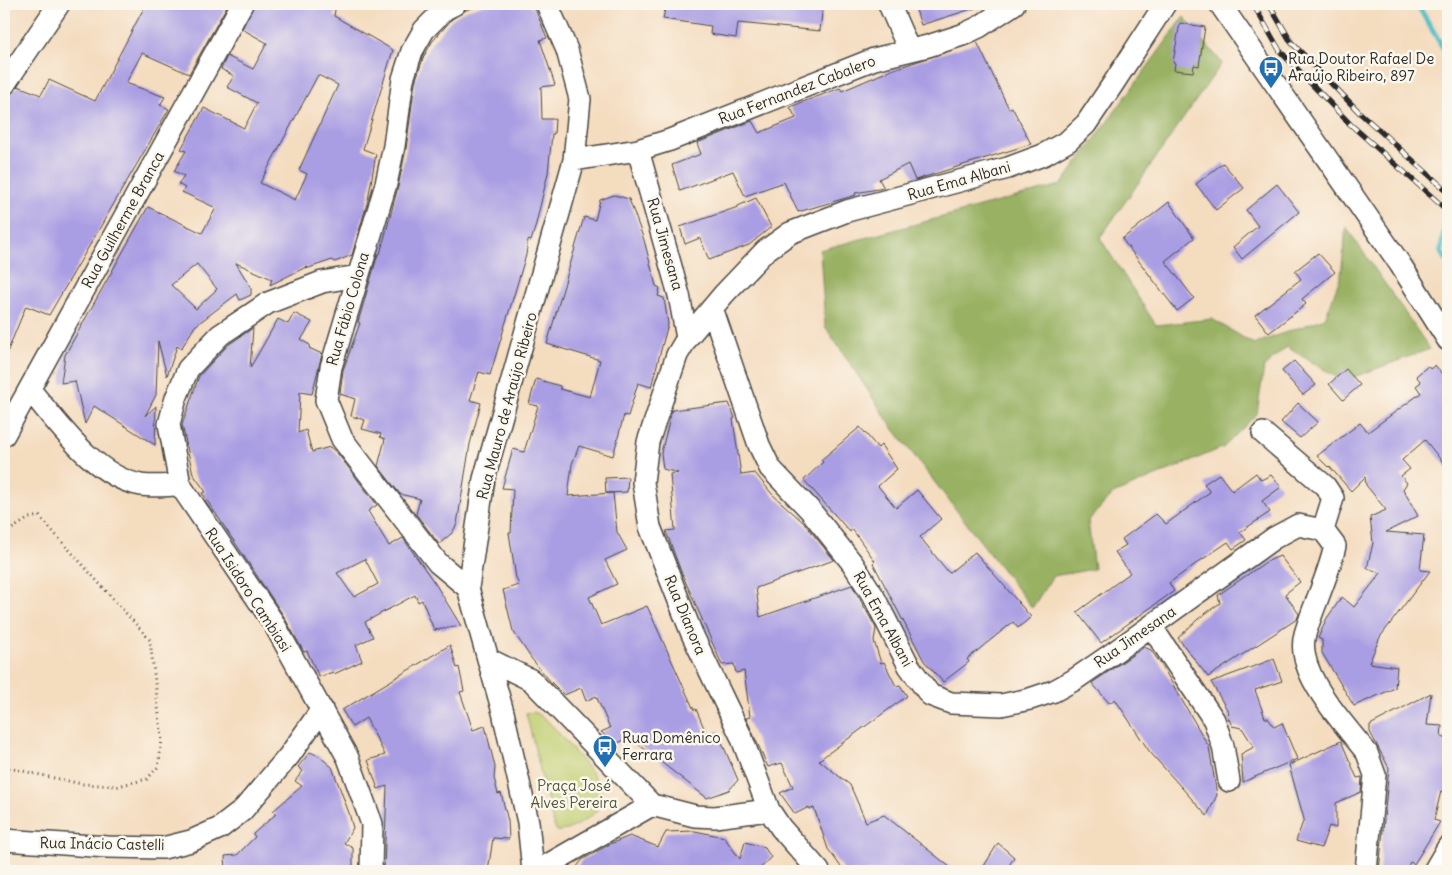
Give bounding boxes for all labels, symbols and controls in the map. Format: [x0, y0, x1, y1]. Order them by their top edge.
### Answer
place label: Rua Doutor Rafael De Araújo Ribeiro, 897 [1288, 49, 1434, 85]
street label: Rua Fernandez Cabalero [716, 51, 878, 128]
bus stop icon: Rua Doutor Rafael De Araújo Ribeiro, 897 [1258, 55, 1284, 89]
street label: Rua Guilherme Branca [77, 148, 168, 291]
street label: Rua Ema Albani [905, 157, 1013, 204]
street label: Rua Jimesana [643, 195, 688, 293]
street label: Rua Fábio Colona [322, 249, 373, 368]
street label: Rua Mauro de Araújo Ribeiro [472, 310, 541, 502]
street label: Rua Isidoro Cambiasi [201, 524, 296, 655]
street label: Rua Ema Albani [849, 568, 917, 670]
street label: Rua Dianora [660, 572, 711, 658]
street label: Rua Jimesana [1090, 601, 1180, 672]
place label: Rua Domênico Ferrara [622, 728, 721, 764]
bus stop icon: Rua Domênico Ferrara [592, 734, 618, 768]
park label: Praça José Alves Pereira [531, 776, 618, 812]
street label: Rua Inácio Castelli [39, 833, 165, 854]

